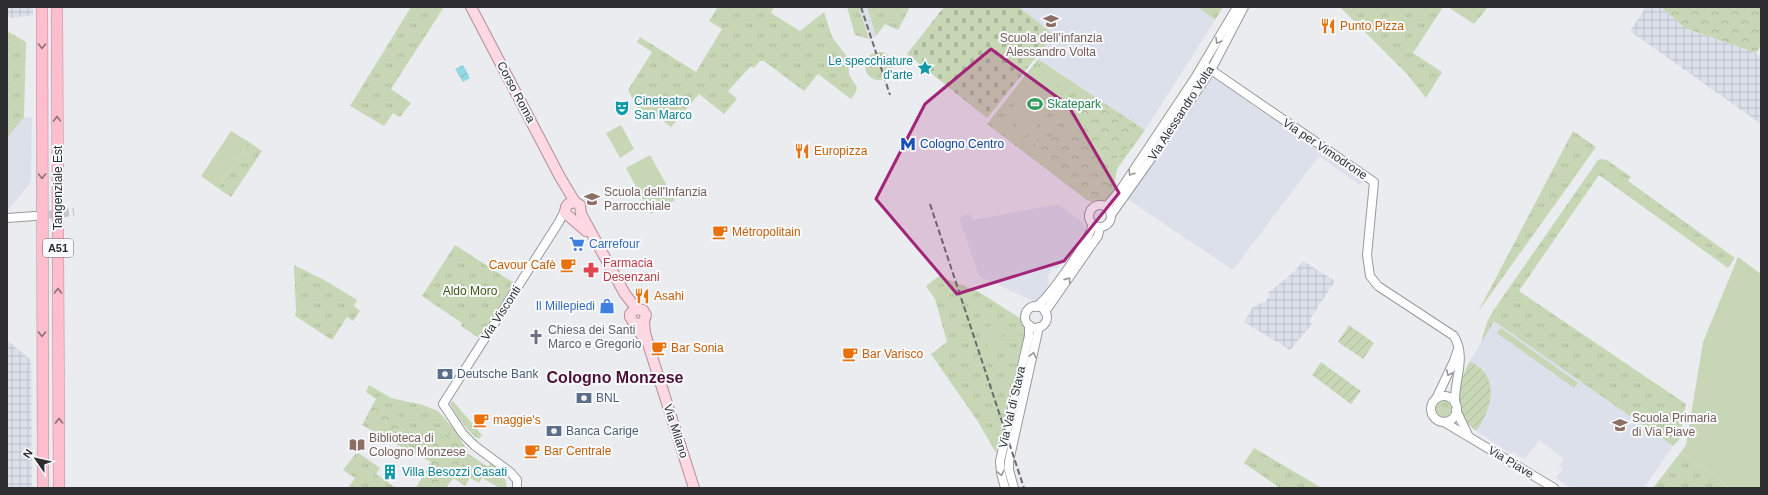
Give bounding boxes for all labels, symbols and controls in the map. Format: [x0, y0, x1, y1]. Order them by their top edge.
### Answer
school or university icon: Scuola dell’infanzia Alessandro Volta [1042, 12, 1060, 30]
restaurant icon: Punto Pizza [1319, 17, 1337, 35]
place label: Punto Pizza [1340, 19, 1404, 33]
place label: Scuola dell’infanzia Alessandro Volta [1000, 31, 1103, 59]
one-way arrow [1216, 37, 1223, 44]
one-way arrow [38, 43, 46, 49]
place label: Le specchiature d'arte [828, 54, 913, 82]
street label: Corso Roma [494, 59, 538, 125]
place icon: Le specchiature d'arte [916, 59, 934, 77]
street label: Via Alessandro Volta [1145, 63, 1217, 163]
place label: Cineteatro San Marco [634, 94, 692, 122]
sports icon: Skatepark [1026, 95, 1044, 113]
place label: Skatepark [1047, 97, 1102, 111]
theatre icon: Cineteatro San Marco [613, 99, 631, 117]
one-way arrow [53, 116, 61, 122]
street label: Via per Vimodrone [1280, 116, 1370, 183]
metro station icon: Cologno Centro [899, 135, 917, 153]
place label: Cologno Centro [920, 137, 1004, 151]
restaurant icon: Europizza [793, 142, 811, 160]
place label: Europizza [814, 144, 868, 158]
street label: Tangenziale Est [51, 145, 65, 230]
one-way arrow [1129, 169, 1136, 176]
one-way arrow [38, 173, 46, 179]
place label: Scuola dell'Infanzia Parrocchiale [604, 185, 707, 213]
school or university icon: Scuola dell'Infanzia Parrocchiale [583, 190, 601, 208]
cafe icon: Métropolitain [711, 223, 729, 241]
place label: Métropolitain [732, 225, 801, 239]
supermarket icon: Carrefour [568, 235, 586, 253]
place label: Carrefour [589, 237, 640, 251]
road number: A51 [43, 239, 73, 257]
cafe icon: Cavour Cafè [559, 256, 577, 274]
place label: Farmacia Desenzani [603, 256, 660, 284]
place label: Cavour Cafè [489, 258, 556, 272]
pharmacy icon: Farmacia Desenzani [582, 261, 600, 279]
one-way arrow [1063, 278, 1070, 285]
street label: Via Visconti [478, 283, 524, 343]
park label: Aldo Moro [443, 284, 498, 298]
restaurant icon: Asahi [633, 287, 651, 305]
one-way arrow [54, 288, 62, 294]
place label: Asahi [654, 289, 684, 303]
shop icon: Il Millepiedi [598, 297, 616, 315]
place label: Il Millepiedi [536, 299, 595, 313]
place label: Chiesa dei Santi Marco e Gregorio [548, 323, 642, 351]
church icon: Chiesa dei Santi Marco e Gregorio [527, 328, 545, 346]
one-way arrow [38, 331, 46, 337]
cafe icon: Bar Sonia [650, 339, 668, 357]
place label: Bar Sonia [671, 341, 724, 355]
cafe icon: Bar Varisco [841, 345, 859, 363]
place label: Bar Varisco [862, 347, 923, 361]
one-way arrow [1028, 351, 1036, 358]
street label: Via Val di Stava [996, 364, 1028, 449]
bank icon: Deutsche Bank [436, 365, 454, 383]
place label: Deutsche Bank [457, 367, 539, 381]
one-way arrow [1446, 368, 1454, 376]
district label: Cologno Monzese [547, 369, 684, 386]
bank icon: BNL [575, 389, 593, 407]
place label: BNL [596, 391, 620, 405]
street label: Via Milano [661, 402, 691, 460]
cafe icon: maggie's [472, 411, 490, 429]
place label: Scuola Primaria di Via Piave [1632, 411, 1717, 439]
place label: maggie's [493, 413, 541, 427]
school or university icon: Scuola Primaria di Via Piave [1611, 416, 1629, 434]
one-way arrow [55, 418, 63, 424]
bank icon: Banca Carige [545, 422, 563, 440]
place label: Banca Carige [566, 424, 639, 438]
place label: Biblioteca di Cologno Monzese [369, 431, 466, 459]
library icon: Biblioteca di Cologno Monzese [348, 436, 366, 454]
north arrow [16, 439, 56, 479]
cafe icon: Bar Centrale [523, 442, 541, 460]
street label: Via Piave [1486, 443, 1537, 481]
place label: Bar Centrale [544, 444, 612, 458]
text: N [21, 447, 35, 460]
building icon: Villa Besozzi Casati [381, 463, 399, 481]
place label: Villa Besozzi Casati [402, 465, 507, 479]
one-way arrow [996, 469, 1005, 476]

